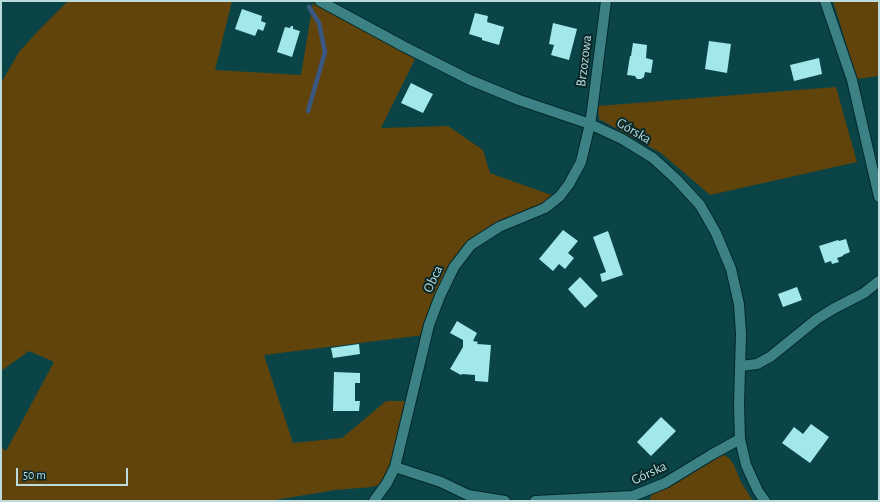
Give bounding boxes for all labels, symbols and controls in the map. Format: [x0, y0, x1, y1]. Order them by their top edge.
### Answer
street label: Brzozowa [572, 34, 596, 88]
street label: Górska [614, 114, 654, 148]
street label: Obca [420, 263, 446, 295]
street label: Górska [629, 458, 669, 488]
scale bar [18, 460, 130, 486]
text: 50 m [23, 469, 46, 481]

